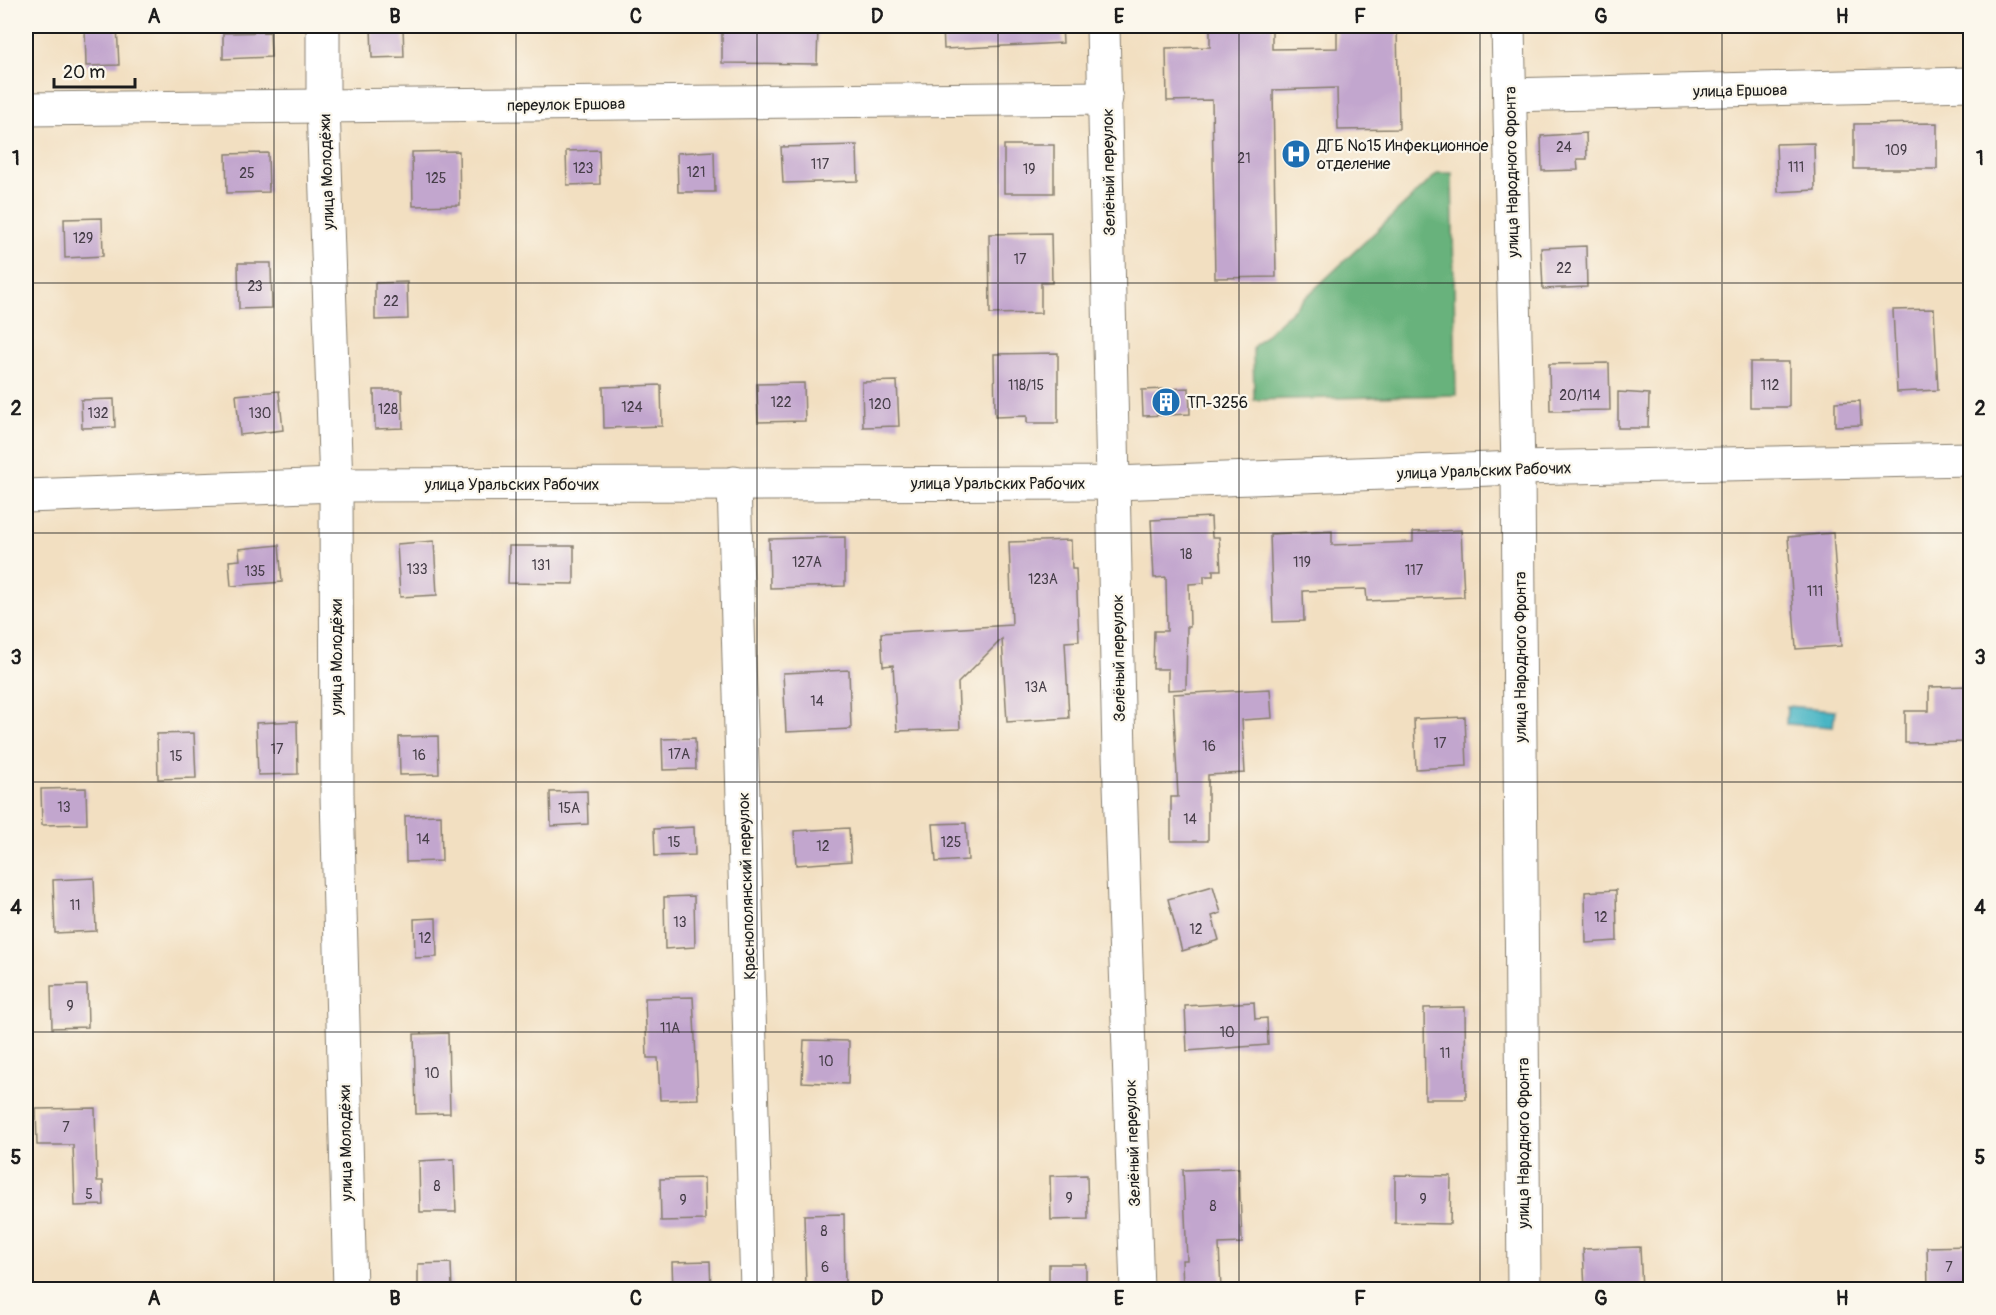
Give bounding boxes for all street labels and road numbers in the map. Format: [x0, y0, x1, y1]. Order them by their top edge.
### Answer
street label: улица Ершова [1692, 80, 1787, 102]
street label: улица Народного Фронта [1501, 86, 1524, 259]
street label: переулок Ершова [507, 94, 625, 116]
street label: Зелёный переулок [1098, 108, 1120, 236]
street label: улица Молодёжи [315, 114, 339, 231]
street label: улица Уральских Рабочих [1395, 458, 1572, 484]
street label: улица Уральских Рабочих [910, 474, 1085, 494]
street label: улица Уральских Рабочих [424, 475, 599, 495]
street label: улица Народного Фронта [1511, 571, 1531, 744]
street label: Зелёный переулок [1108, 594, 1130, 722]
street label: улица Молодёжи [327, 599, 347, 716]
street label: Краснополянский переулок [734, 792, 760, 980]
street label: улица Народного Фронта [1514, 1057, 1534, 1230]
street label: Зелёный переулок [1121, 1079, 1145, 1207]
street label: улица Молодёжи [335, 1085, 357, 1202]

